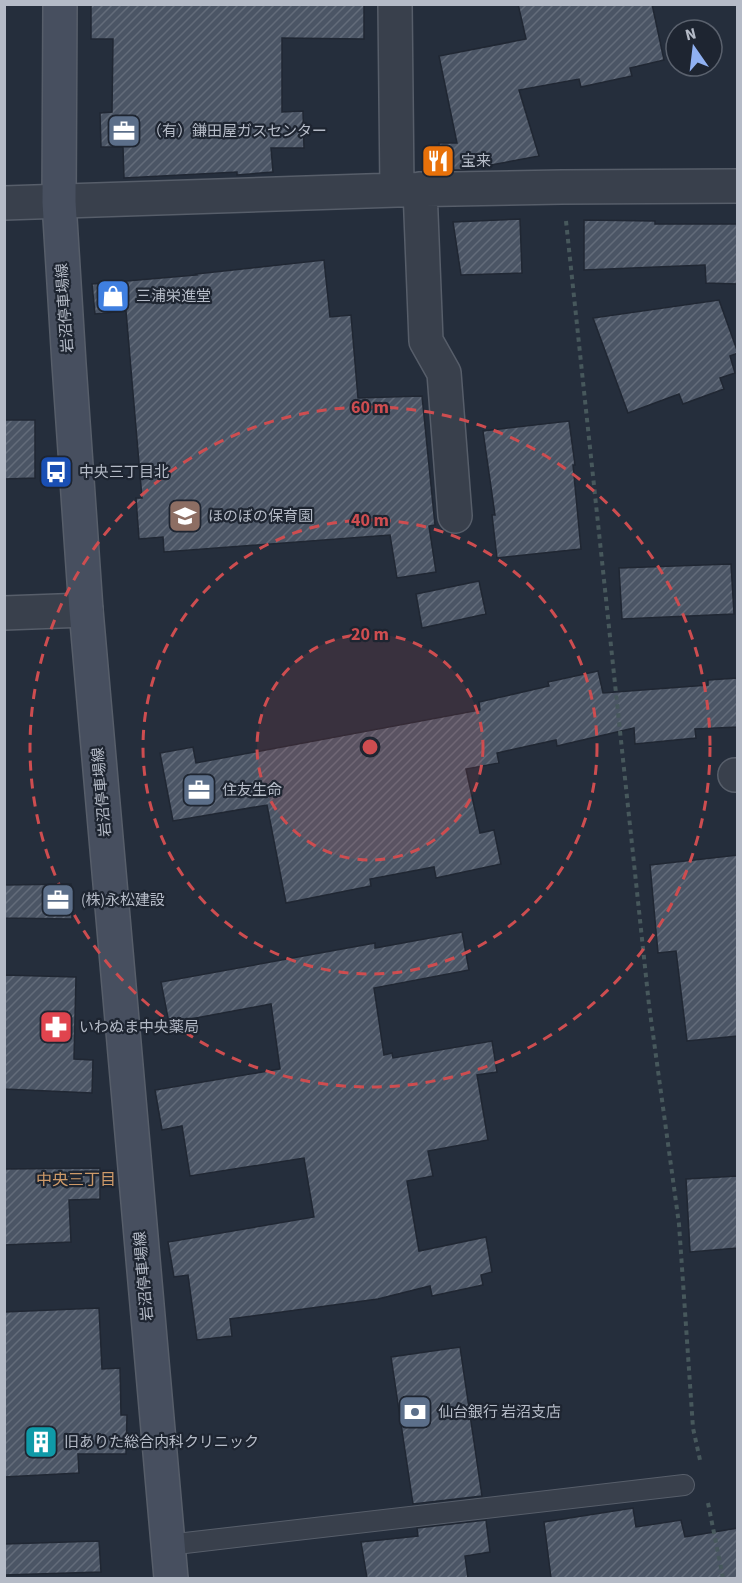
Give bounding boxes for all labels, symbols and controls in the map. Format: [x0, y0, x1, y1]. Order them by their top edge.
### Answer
north arrow [664, 18, 724, 78]
text: N [683, 22, 698, 46]
office icon: （有）鎌田屋ガスセンター [106, 113, 142, 149]
place label: （有）鎌田屋ガスセンター [147, 121, 327, 142]
restaurant icon: 宝来 [420, 143, 456, 179]
place label: 宝来 [461, 151, 491, 172]
street label: 岩沼停車場線 [51, 262, 79, 354]
shop icon: 三浦栄進堂 [95, 278, 131, 314]
place label: 三浦栄進堂 [136, 286, 211, 307]
text: 60 m [351, 395, 389, 420]
bus stop icon: 中央三丁目北 [38, 454, 74, 490]
place label: 中央三丁目北 [79, 462, 169, 483]
school or university icon: ほのぼの保育園 [167, 498, 203, 534]
place label: ほのぼの保育園 [208, 506, 313, 527]
text: 40 m [351, 508, 389, 533]
text: 20 m [351, 622, 389, 647]
centre of rings [360, 737, 380, 757]
street label: 岩沼停車場線 [88, 746, 116, 838]
office icon: 住友生命 [181, 772, 217, 808]
place label: 住友生命 [222, 780, 282, 801]
office icon: (株)永松建設 [40, 882, 76, 918]
place label: (株)永松建設 [81, 890, 165, 911]
pharmacy icon: いわぬま中央薬局 [38, 1009, 74, 1045]
place label: いわぬま中央薬局 [79, 1017, 199, 1038]
district label: 中央三丁目 [36, 1169, 116, 1191]
street label: 岩沼停車場線 [130, 1230, 158, 1322]
bank icon: 仙台銀行 岩沼支店 [397, 1394, 433, 1430]
place label: 仙台銀行 岩沼支店 [438, 1402, 561, 1423]
building icon: 旧ありた総合内科クリニック [23, 1424, 59, 1460]
place label: 旧ありた総合内科クリニック [64, 1432, 259, 1453]

